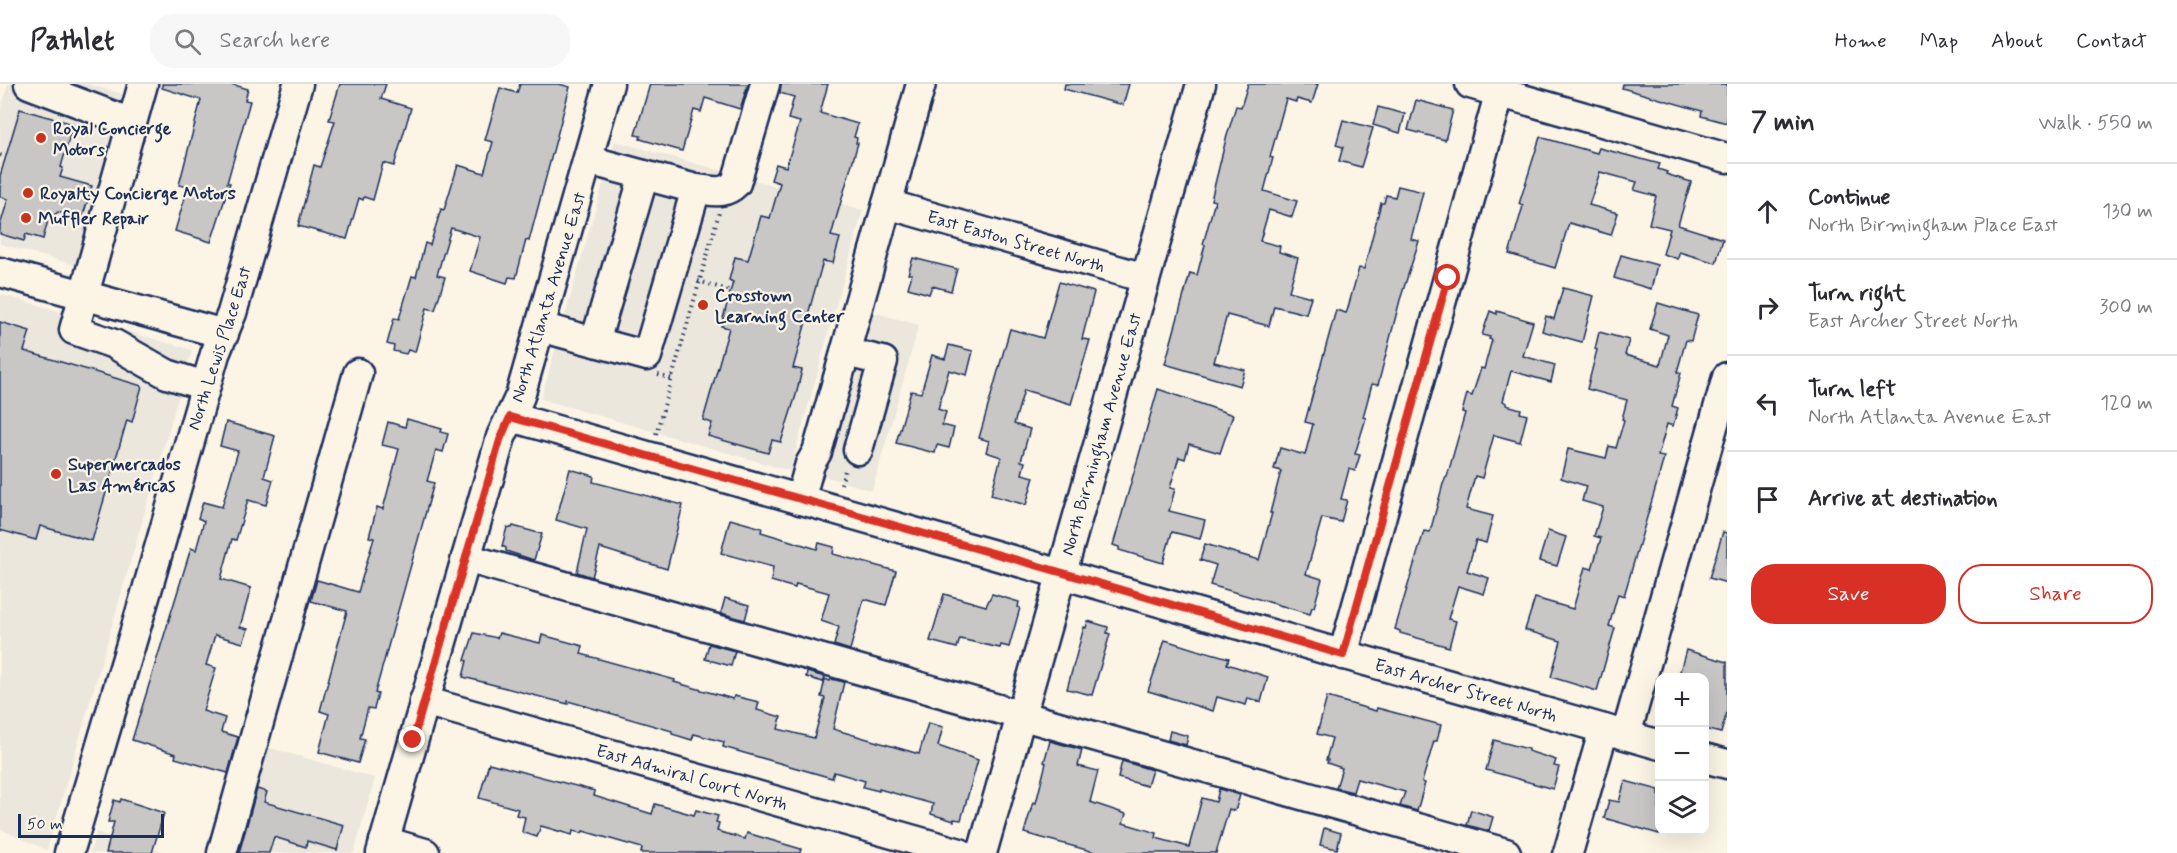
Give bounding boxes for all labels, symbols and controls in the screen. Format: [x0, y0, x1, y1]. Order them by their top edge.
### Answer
search box [150, 14, 570, 68]
text: Pathlet [30, 23, 114, 60]
icon: search [171, 25, 204, 58]
text: Search here [219, 27, 330, 55]
text: Home [1835, 27, 1887, 55]
text: Map [1920, 27, 1958, 55]
text: About [1991, 27, 2043, 55]
text: Contact [2076, 27, 2147, 55]
text: 7 min [1751, 106, 1815, 140]
text: Walk · 550 m [2038, 110, 2153, 137]
place label: Royal Concierge Motors [53, 117, 172, 162]
marker: Royal Concierge Motors [34, 131, 48, 145]
place label: Royalty Concierge Motors [40, 182, 236, 206]
text: Continue [1808, 184, 1890, 212]
marker: Royalty Concierge Motors [21, 186, 35, 200]
street label: North Atlanta Avenue East [505, 189, 593, 405]
icon: ahead [1751, 195, 1784, 228]
text: 130 m [2102, 198, 2153, 225]
street label: East Easton Street North [924, 205, 1107, 279]
place label: Muffler Repair [38, 207, 149, 231]
marker: Muffler Repair [19, 211, 33, 225]
text: North Birmingham Place East [1808, 212, 2058, 239]
street label: North Lewis Place East [182, 263, 258, 433]
route start [1434, 264, 1460, 290]
text: Turn right [1808, 280, 1906, 308]
place label: Crosstown Learning Center [715, 284, 845, 331]
icon: right [1751, 291, 1784, 324]
text: 300 m [2099, 294, 2153, 321]
marker: Crosstown Learning Center [696, 298, 710, 312]
text: East Archer Street North [1808, 308, 2018, 335]
street label: North Birmingham Avenue East [1056, 310, 1150, 559]
text: Turn left [1808, 376, 1896, 404]
icon: left [1751, 387, 1784, 420]
text: 120 m [2100, 390, 2153, 417]
text: North Atlanta Avenue East [1808, 404, 2051, 431]
place label: Supermercados Las Américas [68, 453, 181, 498]
marker: Supermercados Las Américas [49, 467, 63, 481]
icon: arrive [1751, 483, 1784, 516]
text: Arrive at destination [1808, 485, 1998, 513]
button: Save [1751, 564, 1946, 624]
button: Share [1958, 564, 2153, 624]
street label: East Archer Street North [1372, 653, 1560, 729]
map controls [1655, 673, 1709, 835]
button: + [1655, 673, 1709, 727]
route end [399, 726, 425, 752]
button: − [1655, 727, 1709, 781]
street label: East Admiral Court North [593, 739, 790, 817]
button: layers [1655, 781, 1709, 835]
scale bar [18, 811, 164, 838]
text: 50 m [27, 814, 63, 835]

